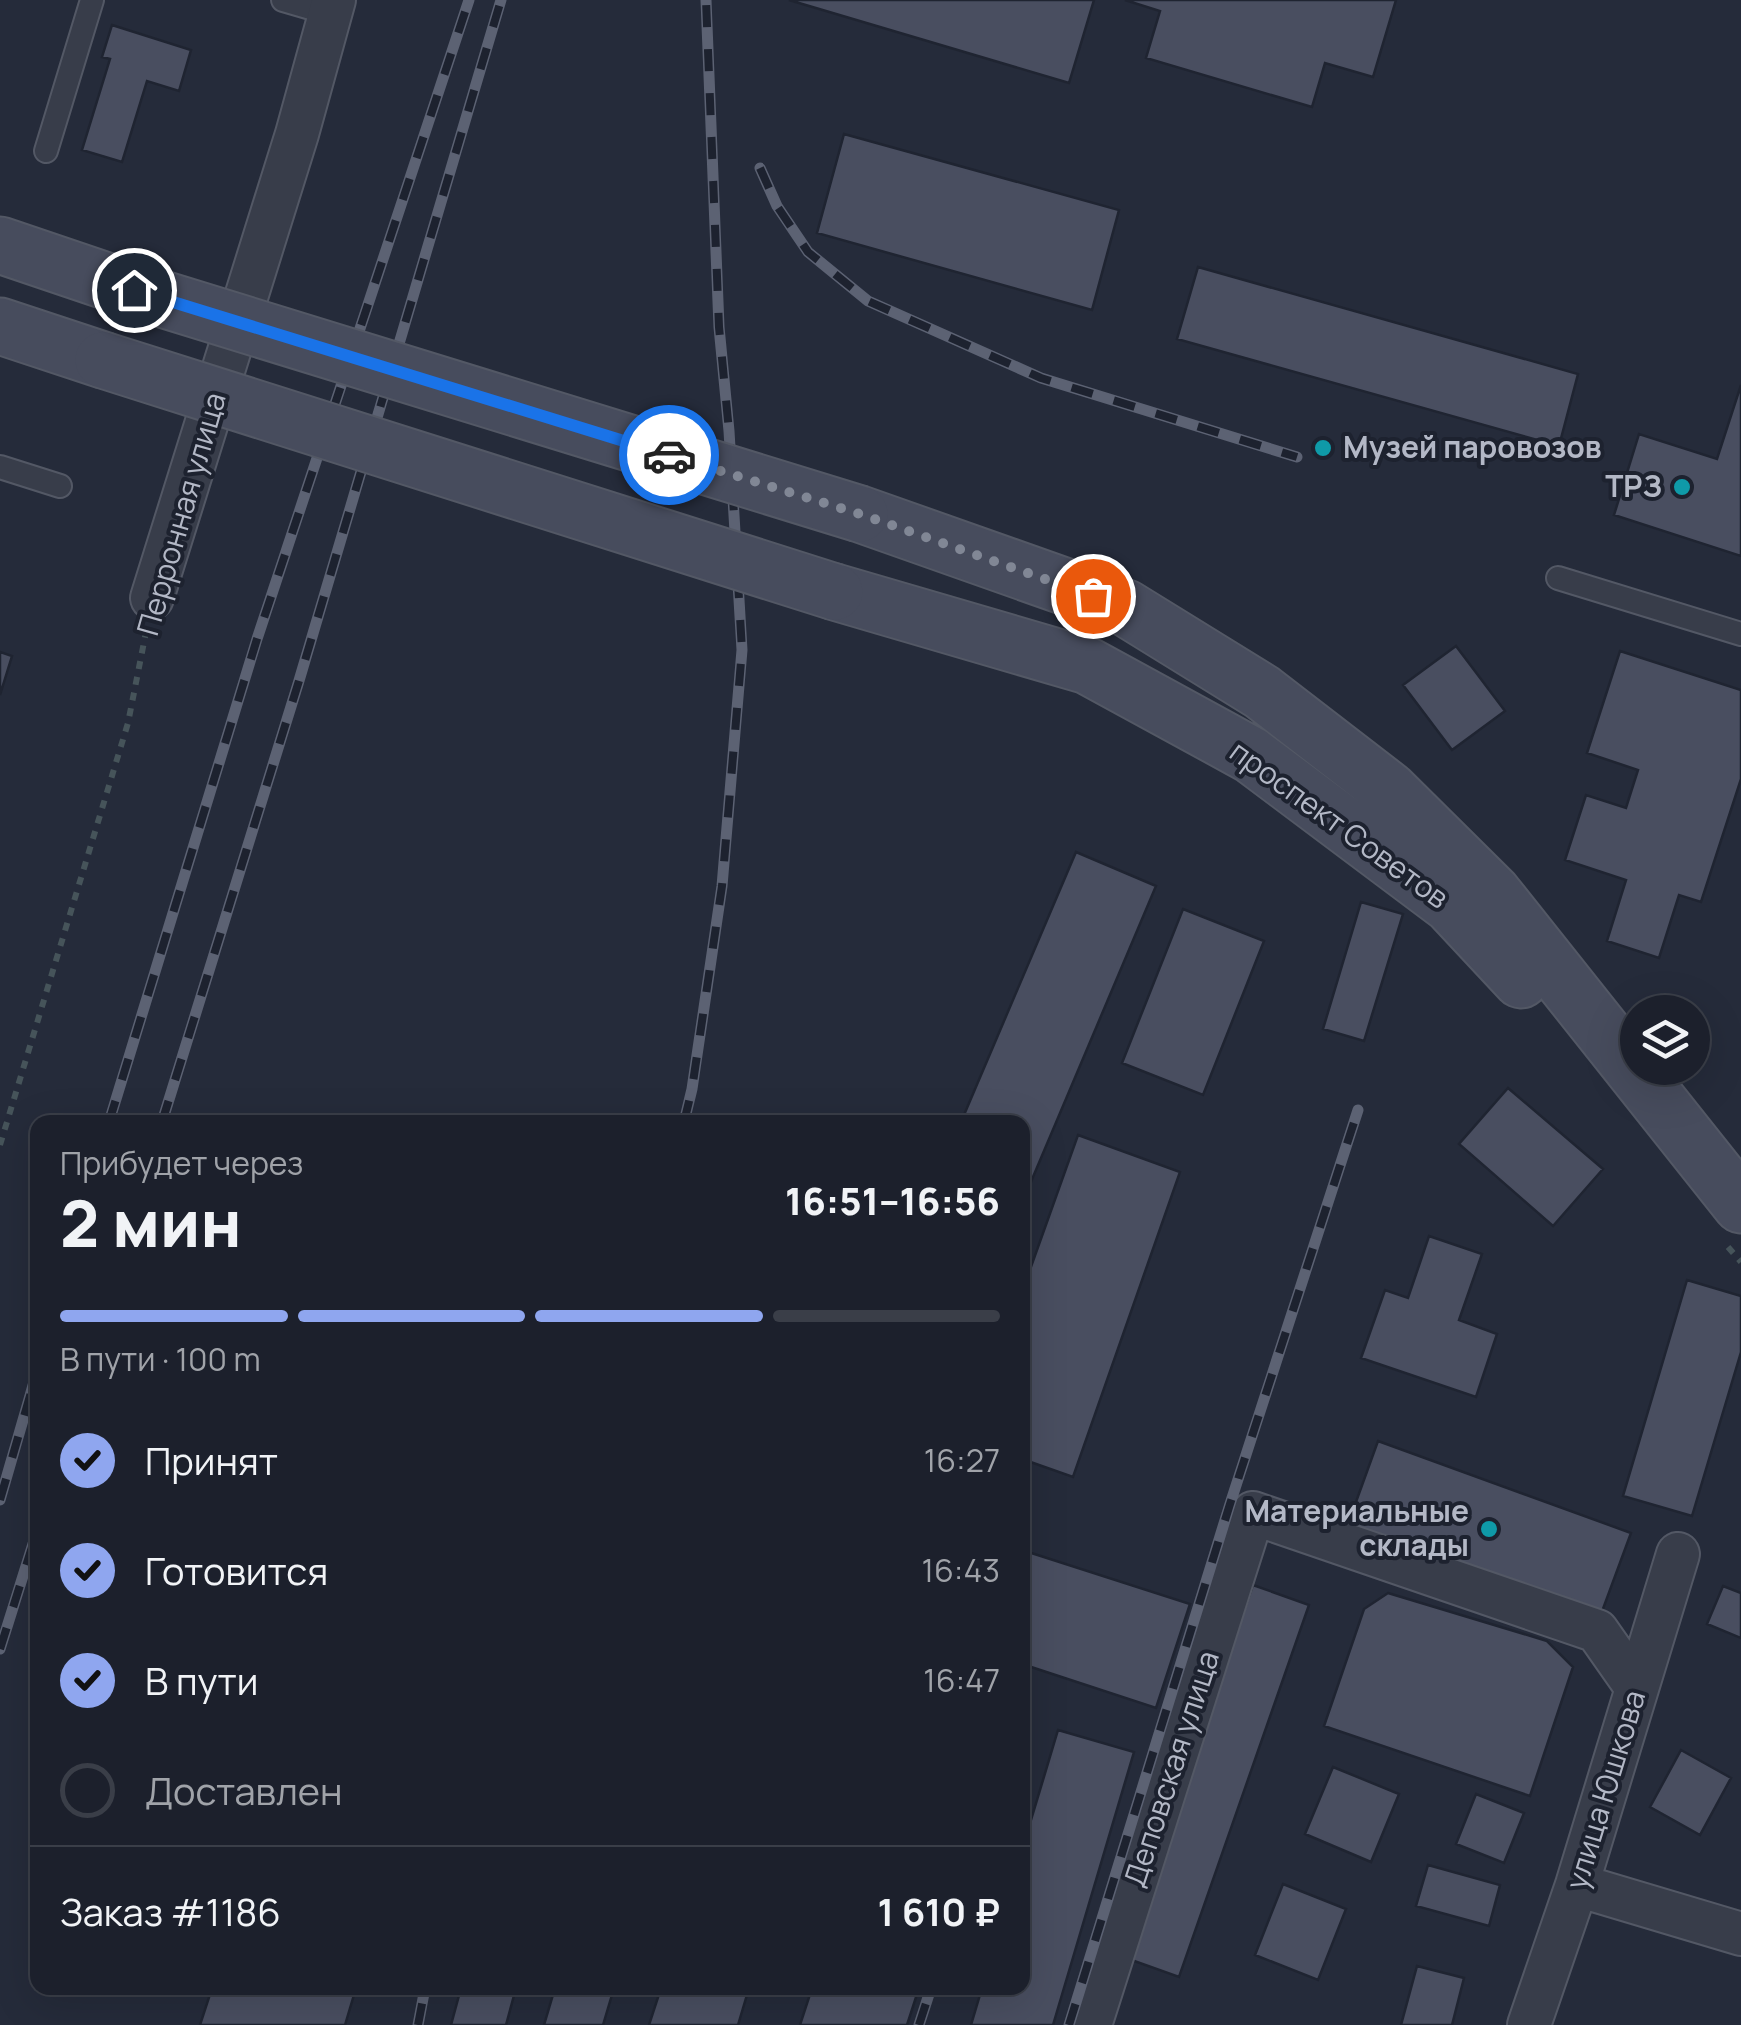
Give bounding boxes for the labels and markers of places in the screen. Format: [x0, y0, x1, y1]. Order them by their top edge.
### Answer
pin [92, 248, 177, 333]
place label: Музей паровозов [1343, 426, 1602, 467]
marker: Музей паровозов [1312, 437, 1334, 459]
place label: ТРЗ [1605, 465, 1662, 506]
marker: ТРЗ [1671, 476, 1693, 498]
pin [1051, 554, 1136, 639]
place label: Материальные склады [1244, 1490, 1469, 1565]
marker: Материальные склады [1478, 1518, 1500, 1540]

